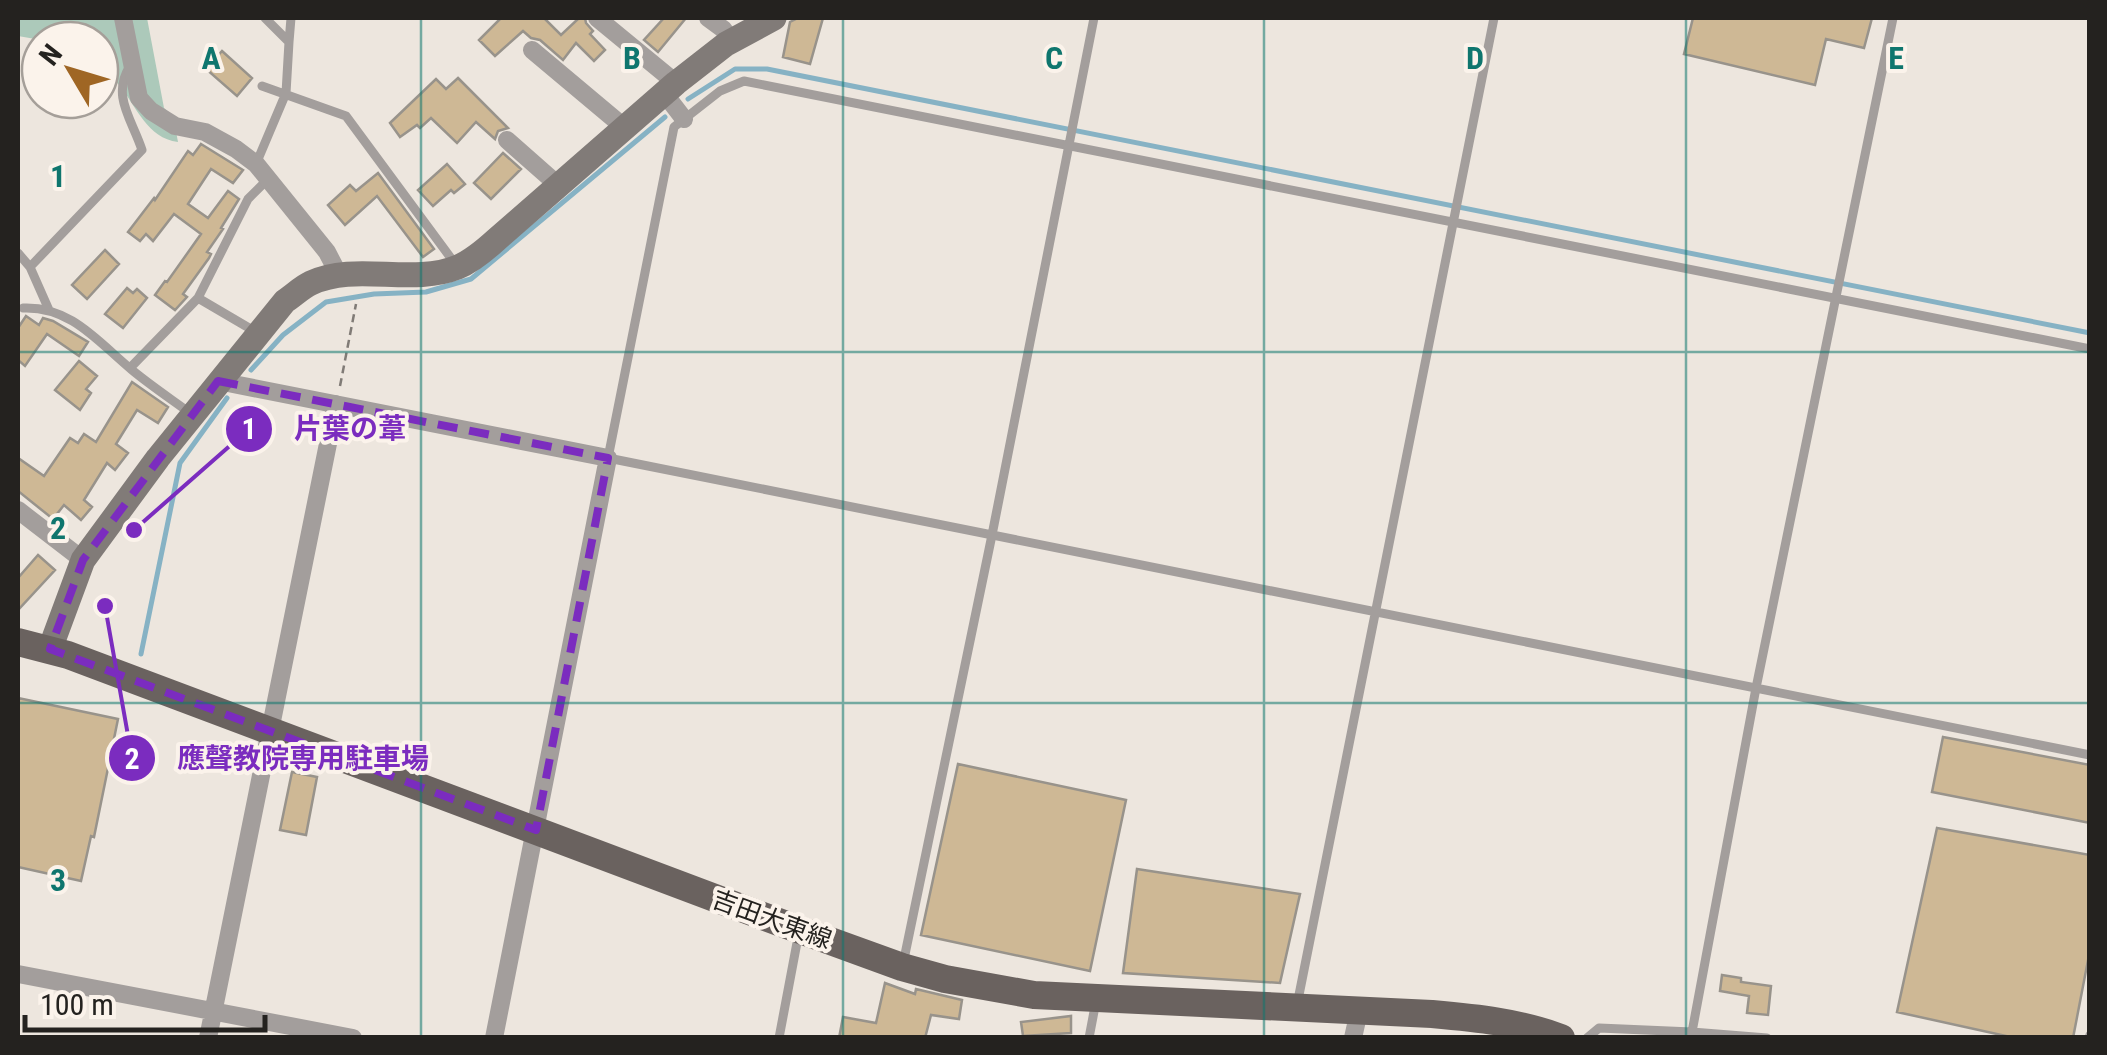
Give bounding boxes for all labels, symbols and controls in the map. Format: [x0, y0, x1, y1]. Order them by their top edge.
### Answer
north arrow [20, 20, 120, 120]
text: N [32, 38, 69, 72]
text: A [201, 39, 221, 77]
text: B [623, 39, 641, 77]
text: C [1045, 39, 1063, 77]
text: D [1466, 39, 1484, 77]
text: E [1888, 39, 1904, 77]
text: 1 [50, 157, 66, 195]
callout: 片葉の葦 [224, 400, 426, 458]
text: 1 [241, 411, 257, 446]
text: 片葉の葦 [294, 412, 406, 445]
text: 2 [50, 509, 66, 547]
callout: 應聲教院専用駐車場 [107, 729, 449, 787]
text: 2 [124, 741, 140, 776]
text: 應聲教院専用駐車場 [177, 742, 429, 775]
text: 3 [50, 861, 66, 899]
street label: 吉田大東線 [708, 884, 836, 954]
scale bar [25, 970, 265, 1032]
text: 100 m [40, 987, 114, 1022]

